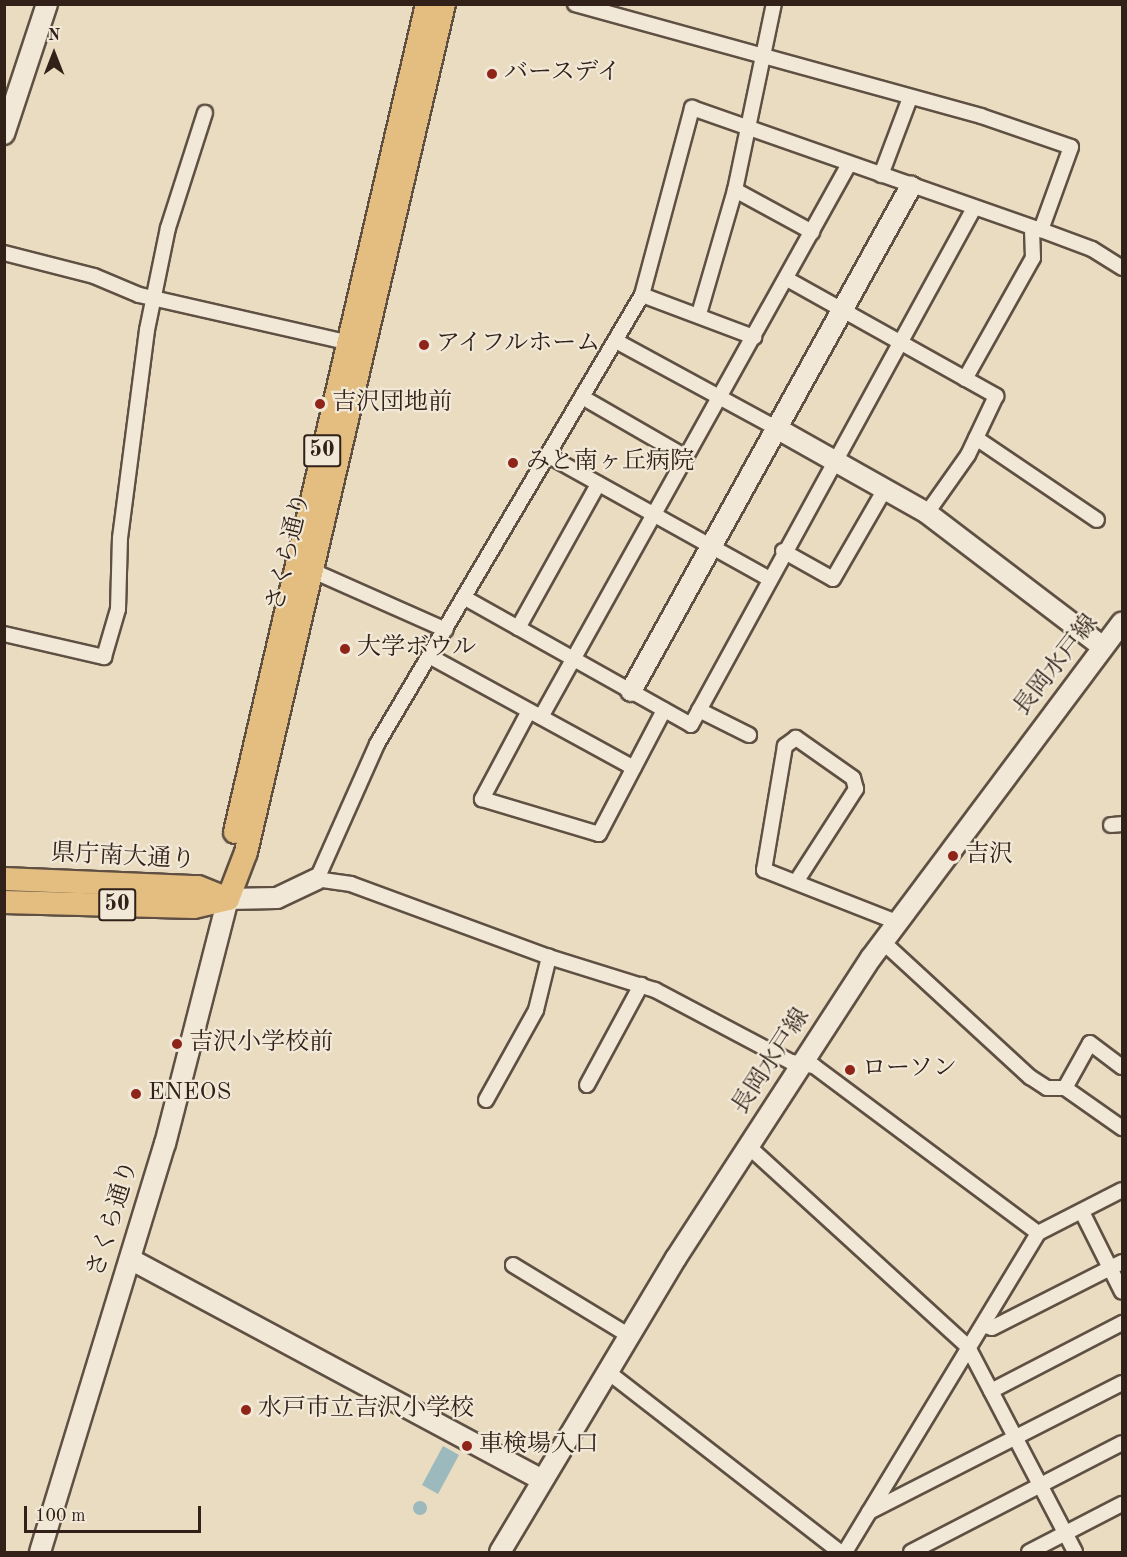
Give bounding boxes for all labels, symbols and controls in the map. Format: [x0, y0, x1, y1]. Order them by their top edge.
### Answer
north arrow [24, 24, 84, 84]
text: N [48, 28, 60, 44]
place label: バースデイ [504, 60, 624, 88]
marker: バースデイ [485, 67, 499, 81]
place label: アイフルホーム [436, 331, 604, 359]
marker: アイフルホーム [417, 338, 431, 352]
place label: 吉沢団地前 [332, 390, 452, 418]
marker: 吉沢団地前 [313, 397, 327, 411]
road number: 50 [302, 432, 342, 470]
place label: みと南ヶ丘病院 [526, 449, 694, 477]
marker: みと南ヶ丘病院 [504, 454, 522, 472]
street label: さくら通り [262, 490, 318, 614]
street label: 長岡水戸線 [1009, 610, 1105, 722]
place label: 大学ボウル [357, 635, 477, 663]
marker: 大学ボウル [338, 642, 352, 656]
street label: 県庁南大通り [50, 840, 196, 876]
place label: 吉沢 [965, 842, 1013, 870]
marker: 吉沢 [946, 849, 960, 863]
road number: 50 [98, 886, 136, 924]
street label: 長岡水戸線 [727, 1004, 817, 1120]
place label: 吉沢小学校前 [189, 1030, 333, 1058]
marker: 吉沢小学校前 [170, 1037, 184, 1051]
place label: ローソン [862, 1056, 958, 1084]
marker: ローソン [843, 1063, 857, 1077]
place label: ENEOS [148, 1080, 231, 1108]
marker: ENEOS [129, 1087, 143, 1101]
street label: さくら通り [83, 1157, 145, 1281]
place label: 水戸市立吉沢小学校 [258, 1396, 474, 1424]
marker: 水戸市立吉沢小学校 [239, 1403, 253, 1417]
place label: 車検場入口 [479, 1432, 599, 1460]
marker: 車検場入口 [460, 1439, 474, 1453]
scale bar [27, 1494, 204, 1532]
text: 100 m [35, 1507, 86, 1525]

